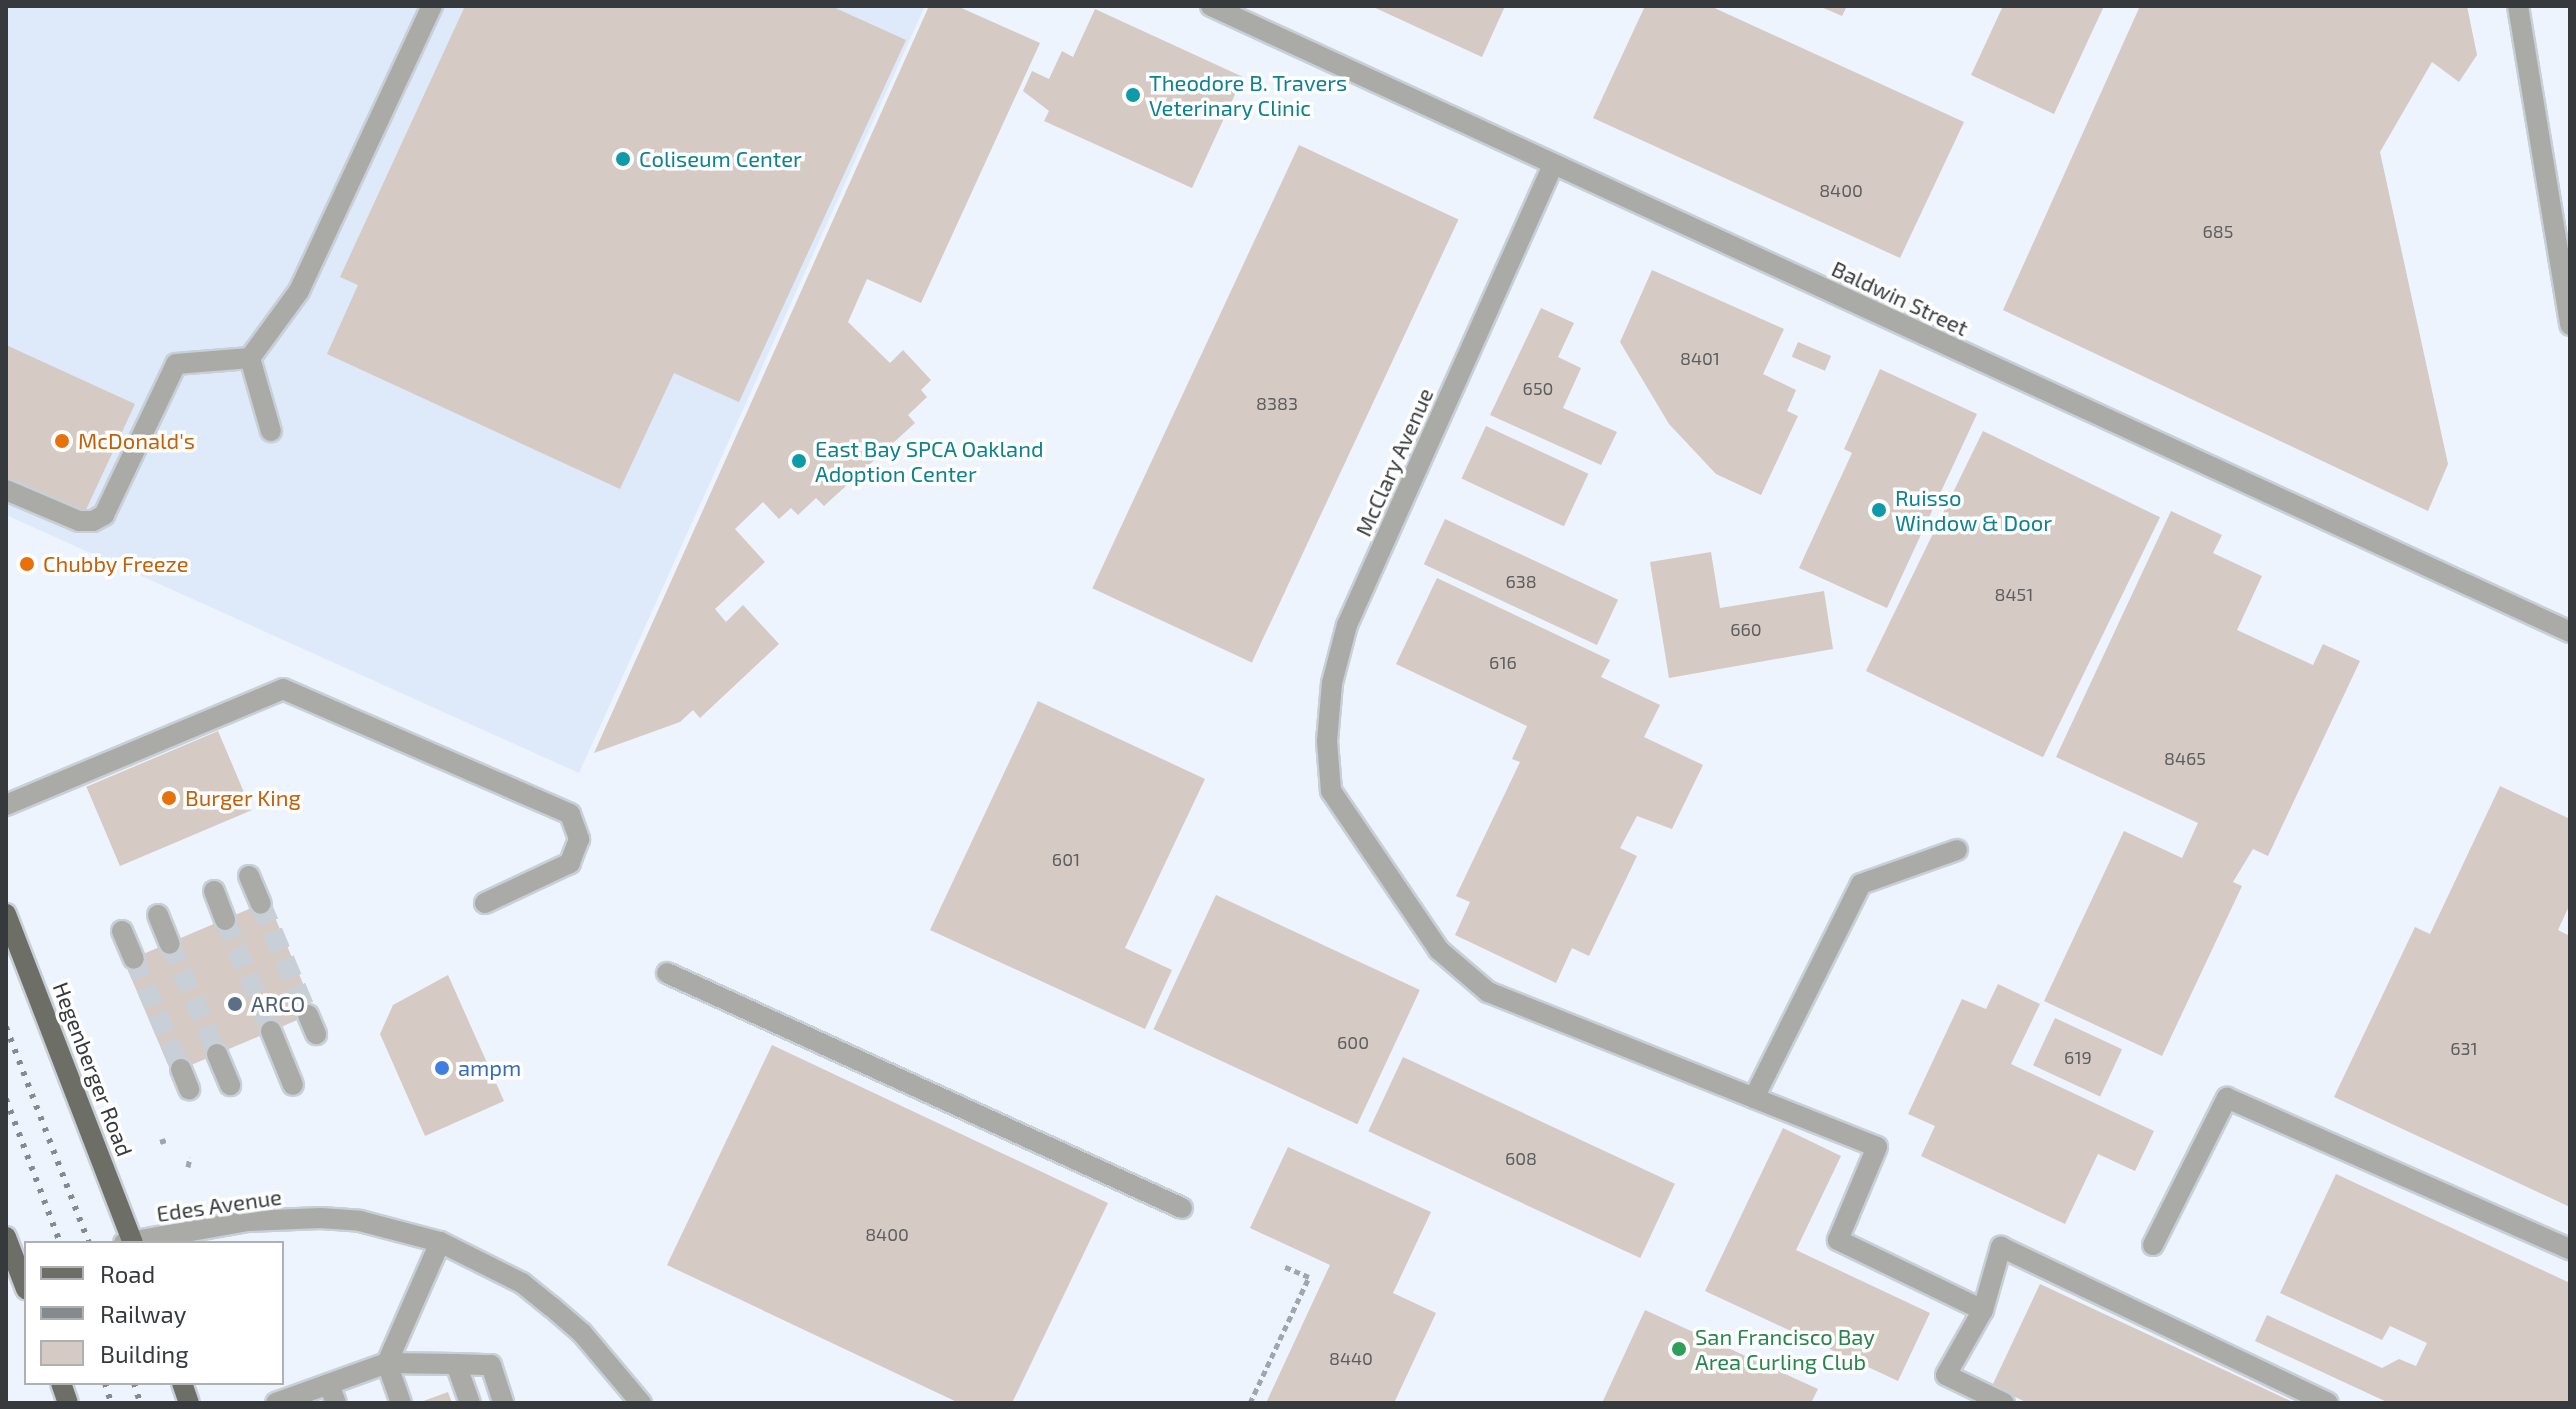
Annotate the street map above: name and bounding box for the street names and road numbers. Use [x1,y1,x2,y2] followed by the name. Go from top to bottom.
[1828,255,1972,341] street label: Baldwin Street
[1349,383,1439,541] street label: McClary Avenue
[48,978,138,1160] street label: Hegenberger Road
[155,1183,283,1227] street label: Edes Avenue

